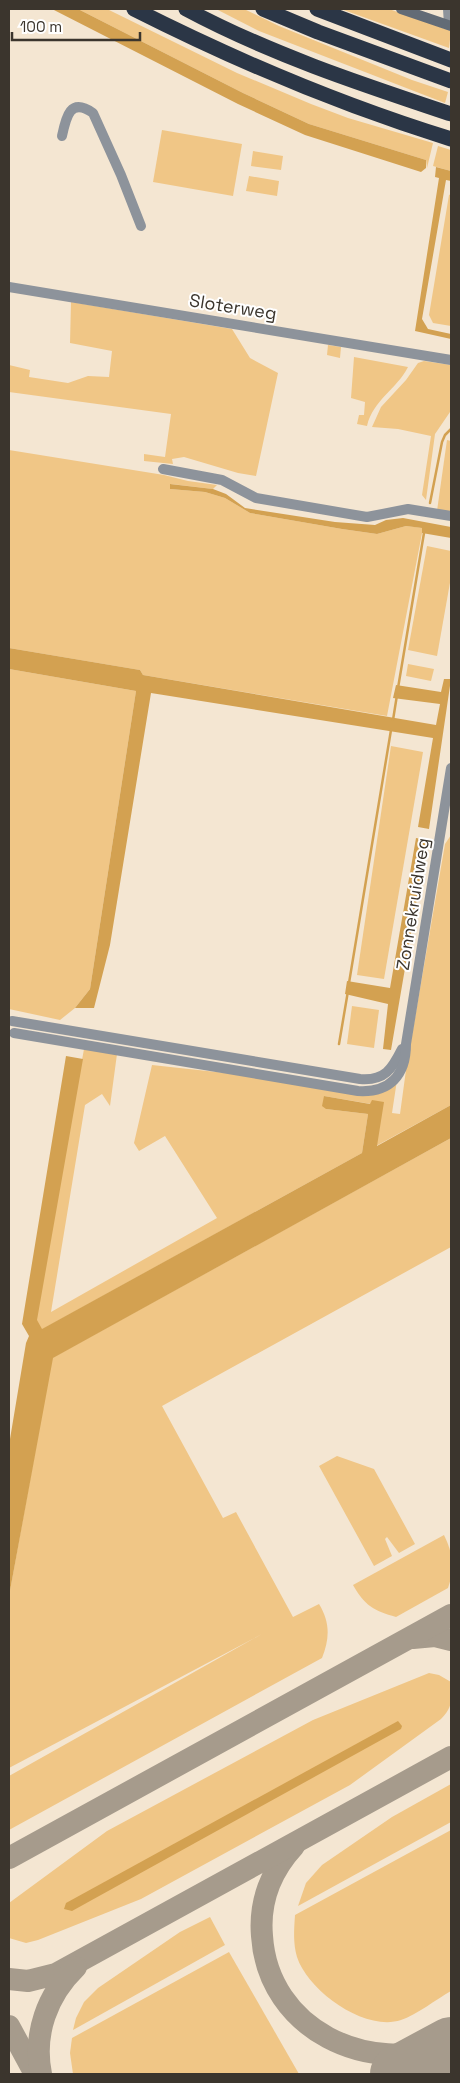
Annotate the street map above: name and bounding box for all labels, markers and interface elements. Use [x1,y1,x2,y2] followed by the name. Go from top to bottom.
[12,10,140,42] scale bar
[20,17,62,36] text: 100 m
[188,288,278,325] street label: Sloterweg
[391,836,434,972] street label: Zonnekruidweg

